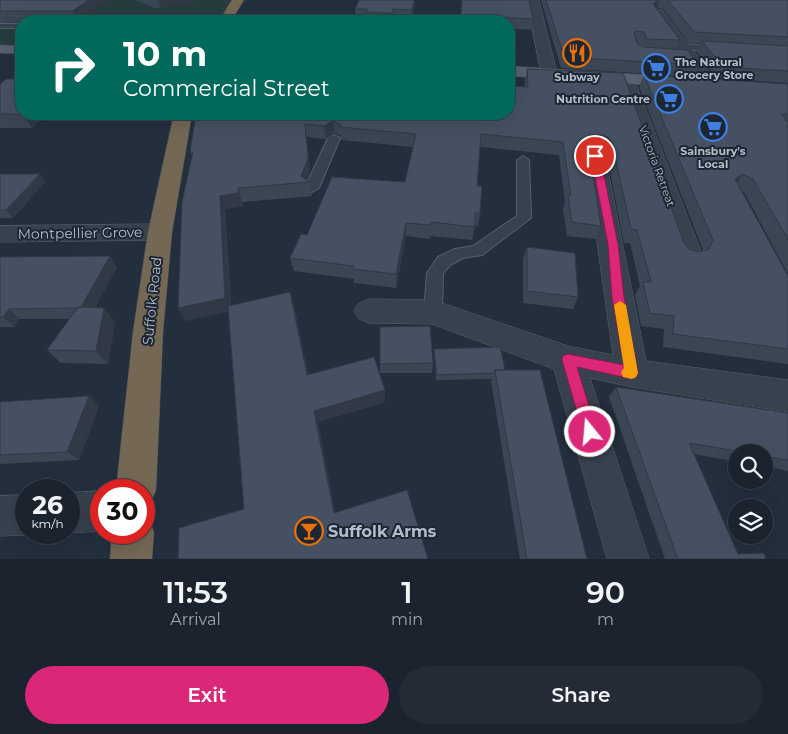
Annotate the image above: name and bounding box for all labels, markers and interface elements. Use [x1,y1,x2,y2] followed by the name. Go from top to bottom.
[123,32,207,75] text: 10 m
[40,35,105,100] icon: right
[562,38,592,68] restaurant icon: Subway
[641,53,671,83] supermarket icon: The Natural Grocery Store
[675,55,754,82] place label: The Natural Grocery Store
[554,70,600,84] place label: Subway
[123,75,330,102] text: Commercial Street
[654,84,684,114] supermarket icon: Nutrition Centre
[556,92,650,106] place label: Nutrition Centre
[698,112,728,142] supermarket icon: Sainsbury's Local
[636,124,678,209] street label: Victoria Retreat
[574,135,616,177] pin
[581,142,609,170] icon: arrive
[680,144,746,171] place label: Sainsbury's Local
[17,223,143,243] street label: Montpellier Grove
[138,256,166,346] street label: Suffolk Road
[563,405,615,457] position arrow
[728,444,773,544] map controls
[728,444,773,489] button: search
[90,479,155,544] speed limit sign: 30
[32,490,63,520] text: 26
[728,499,773,544] button: layers
[31,516,64,531] text: km/h
[294,516,324,546] bar icon: Suffolk Arms
[328,522,437,541] place label: Suffolk Arms
[163,574,228,611] text: 11:53
[401,574,413,611] text: 1
[586,574,625,611] text: 90
[170,610,221,629] text: Arrival
[391,610,423,629] text: min
[597,610,614,629] text: m
[25,666,389,724] button: Exit
[399,666,763,724] button: Share

